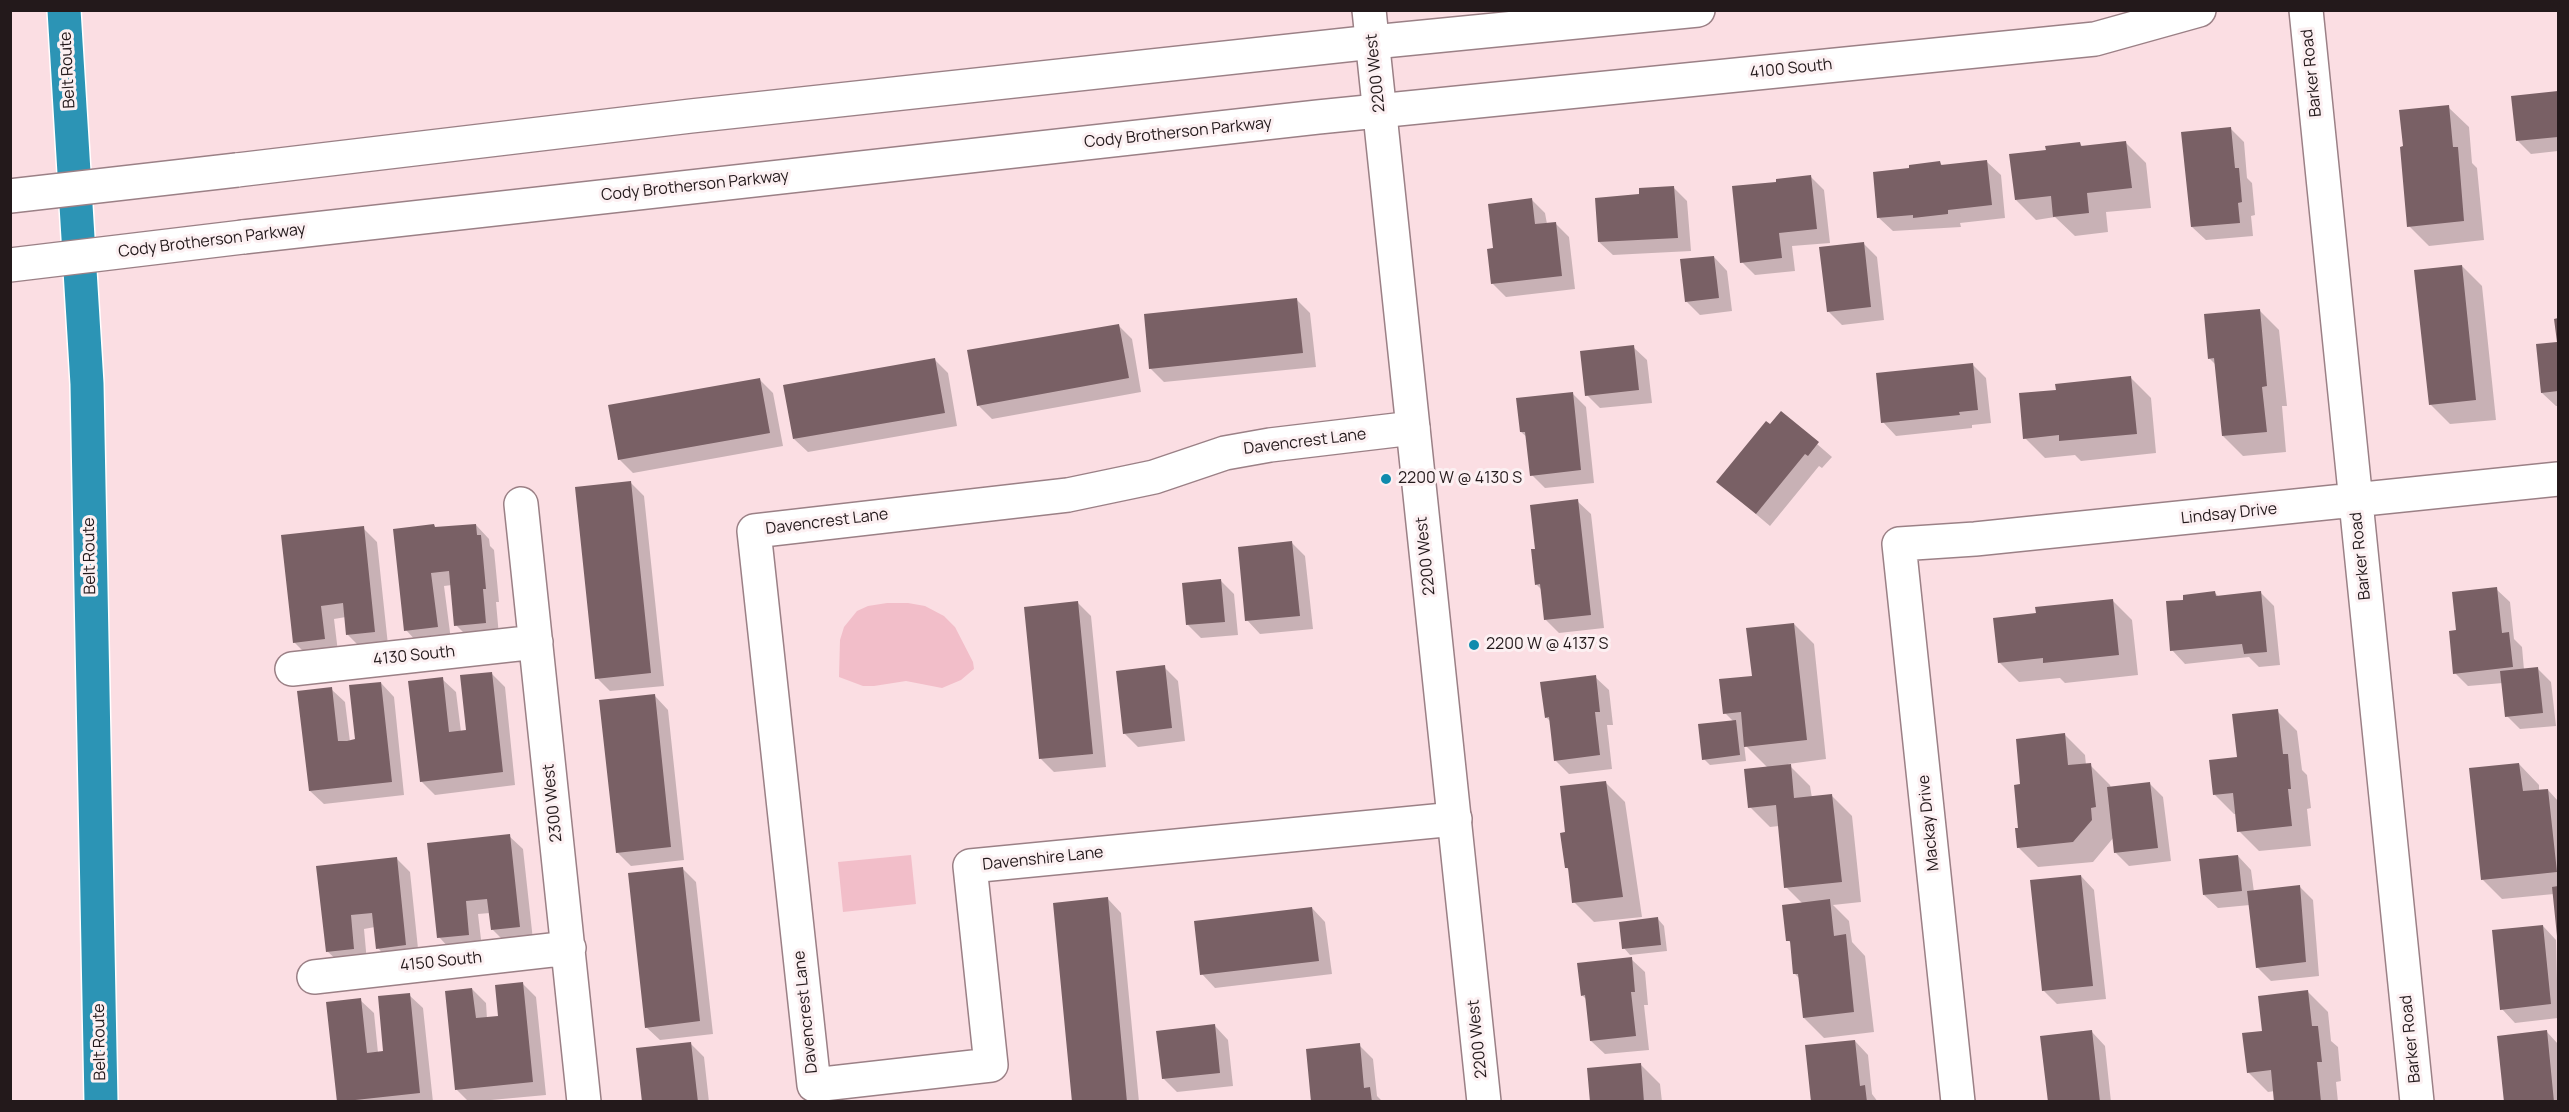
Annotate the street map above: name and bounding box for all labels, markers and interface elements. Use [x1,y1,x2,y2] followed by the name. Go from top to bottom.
[2298,28,2326,118] street label: Barker Road
[56,31,80,109] street label: Belt Route
[1362,33,1390,113] street label: 2200 West
[1749,55,1833,83] street label: 4100 South
[1083,114,1273,152] street label: Cody Brotherson Parkway
[600,167,790,205] street label: Cody Brotherson Parkway
[117,220,307,262] street label: Cody Brotherson Parkway
[1243,425,1367,459] street label: Davencrest Lane
[1398,469,1522,489] place label: 2200 W @ 4130 S
[1379,472,1393,486] marker: 2200 W @ 4130 S
[2180,499,2278,529] street label: Lindsay Drive
[765,505,889,539] street label: Davencrest Lane
[2347,511,2375,601] street label: Barker Road
[1412,516,1440,596] street label: 2200 West
[80,517,100,595] street label: Belt Route
[1486,635,1608,655] place label: 2200 W @ 4137 S
[1467,638,1481,652] marker: 2200 W @ 4137 S
[372,642,456,670] street label: 4130 South
[539,763,567,843] street label: 2300 West
[1914,774,1944,872] street label: Mackay Drive
[982,843,1104,875] street label: Davenshire Lane
[399,948,483,976] street label: 4150 South
[790,950,822,1074] street label: Davencrest Lane
[2397,994,2425,1084] street label: Barker Road
[1464,999,1492,1079] street label: 2200 West
[90,1003,110,1081] street label: Belt Route

